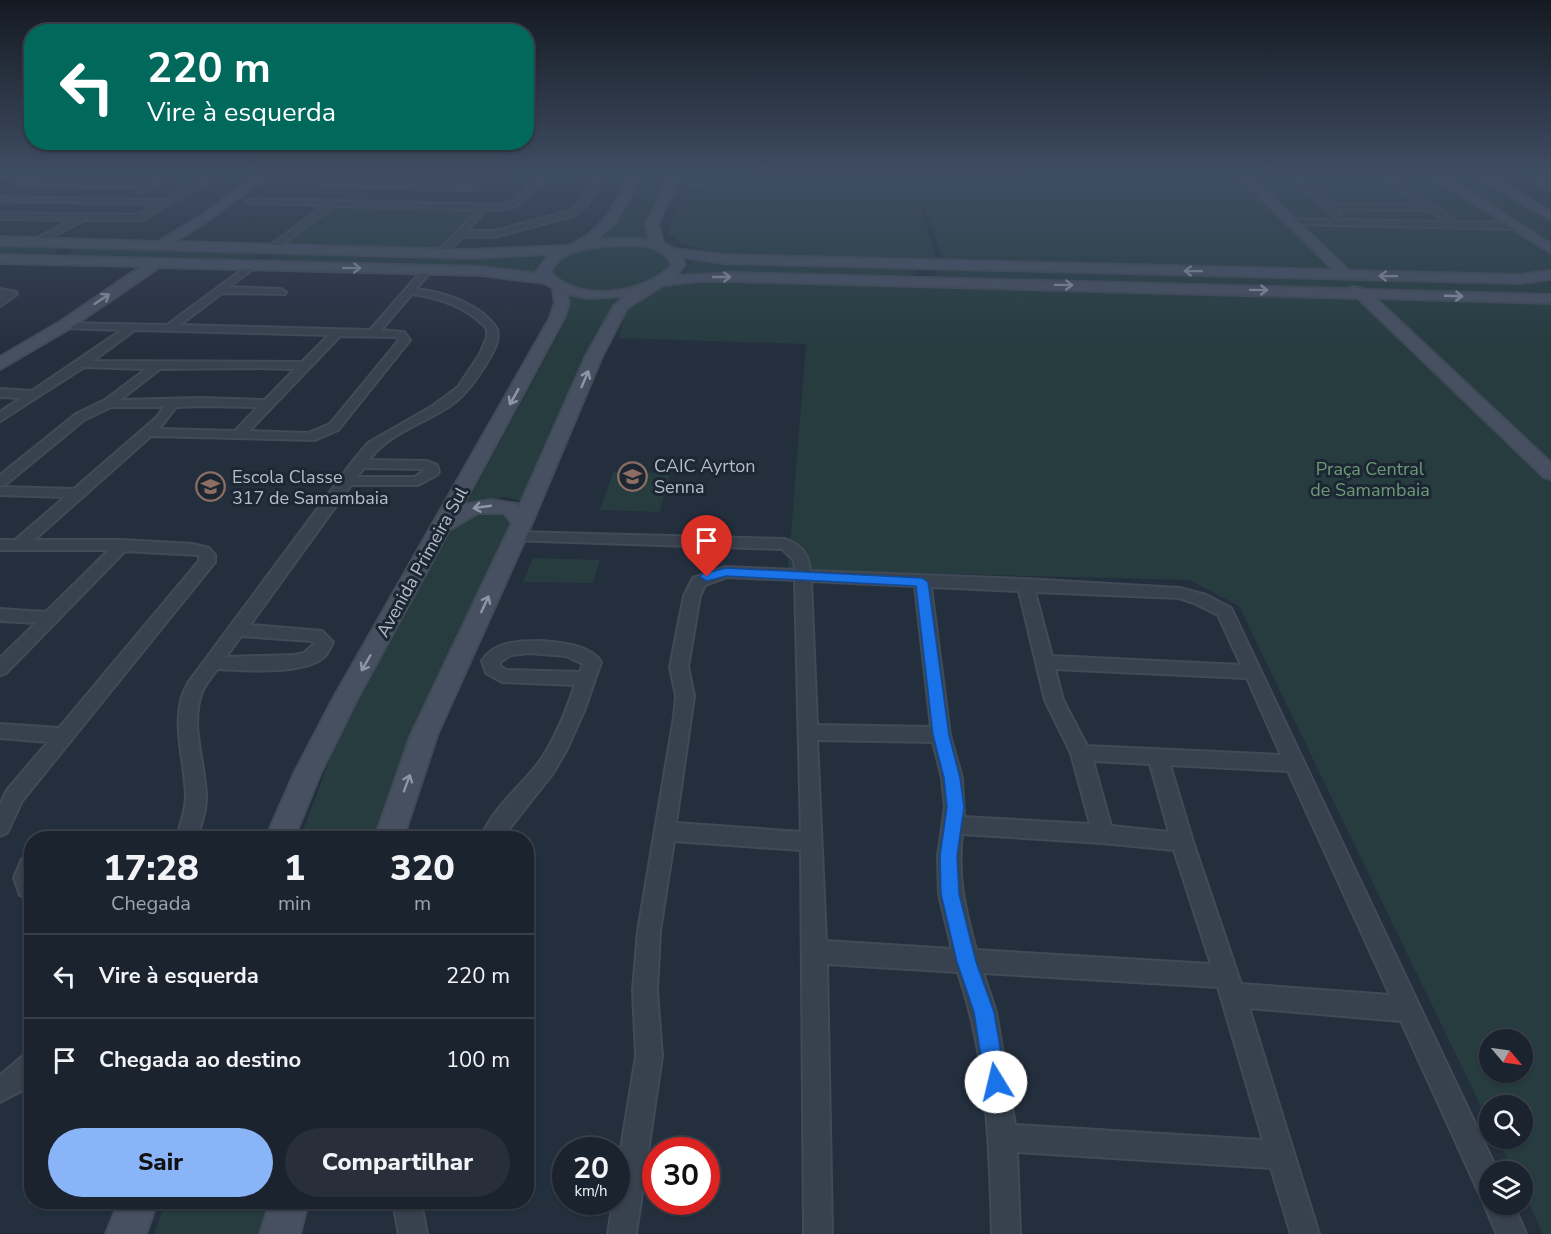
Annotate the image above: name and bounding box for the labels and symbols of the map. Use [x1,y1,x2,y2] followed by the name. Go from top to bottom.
[342,263,362,274] one-way arrow
[1183,265,1203,277] one-way arrow
[1378,270,1398,282] one-way arrow
[711,271,731,283] one-way arrow
[1053,280,1073,291] one-way arrow
[1248,284,1268,296] one-way arrow
[1443,290,1463,301] one-way arrow
[94,293,110,305] one-way arrow
[580,371,591,389] one-way arrow
[508,388,520,405] one-way arrow
[654,454,756,499] place label: CAIC Ayrton Senna
[1310,457,1430,502] park label: Praça Central de Samambaia
[617,460,649,492] school or university icon: CAIC Ayrton Senna
[232,465,388,510] place label: Escola Classe 317 de Samambaia
[195,471,227,503] school or university icon: Escola Classe 317 de Samambaia
[371,482,474,641] street label: Avenida Primeira Sul
[472,501,492,512] one-way arrow
[681,515,732,577] pin
[479,596,491,614] one-way arrow
[359,654,371,671] one-way arrow
[402,774,413,793] one-way arrow
[1479,1029,1533,1083] north arrow
[964,1050,1028,1114] position arrow
[642,1137,720,1215] speed limit sign: 30

